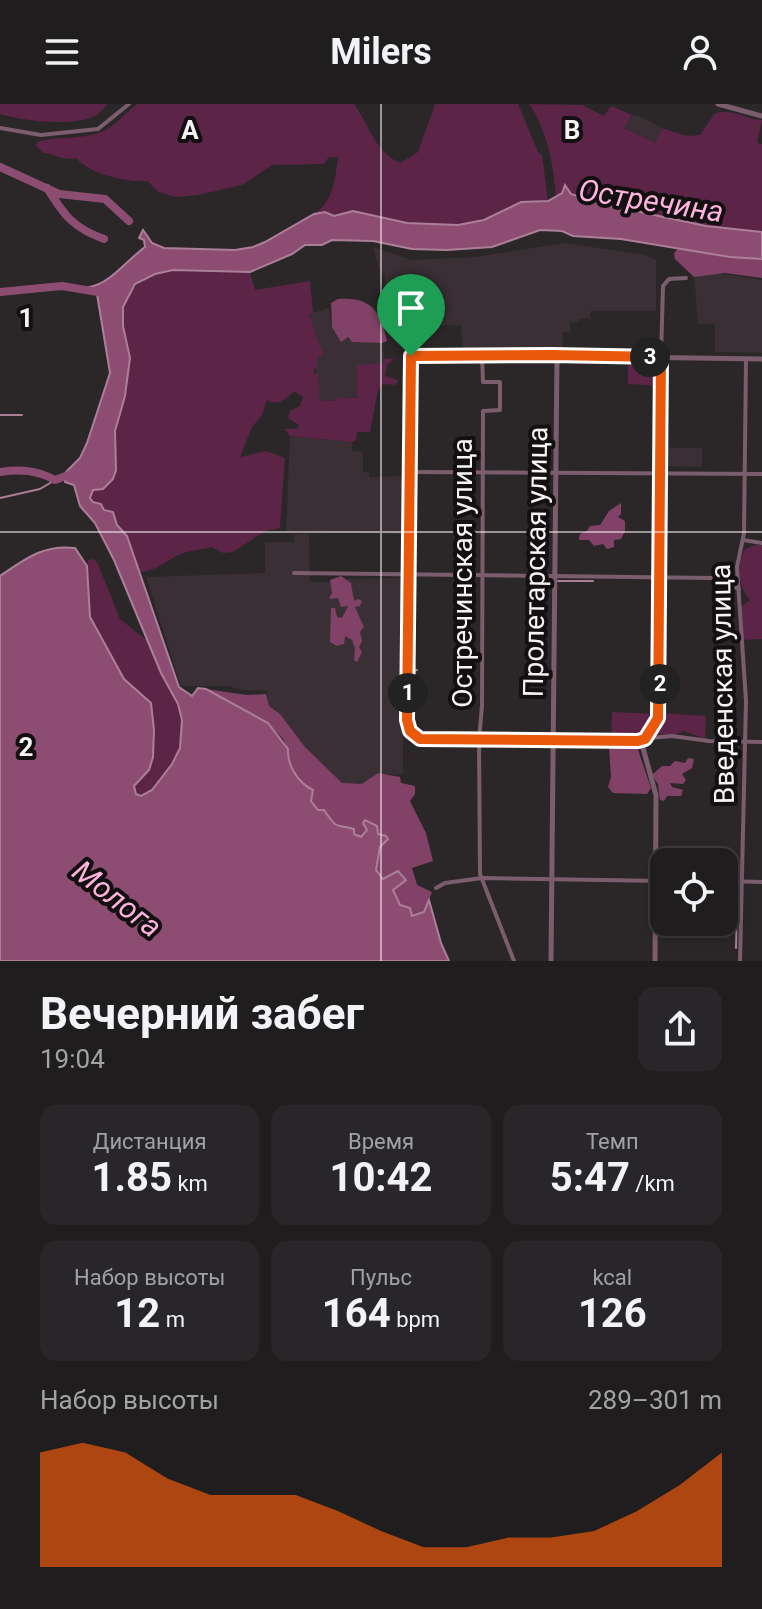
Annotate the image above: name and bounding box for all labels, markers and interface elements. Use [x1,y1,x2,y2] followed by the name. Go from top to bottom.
[40,30,84,74] icon: menu
[678,30,722,74] icon: person
[330,31,432,73] text: Milers
[181,115,199,145] text: A
[564,115,580,145] text: B
[576,172,726,229] water label: Остречина
[377,274,445,356] pin
[389,286,433,330] icon: arrive
[19,303,33,333] text: 1
[630,337,670,377] pin: 3
[644,344,656,369] text: 3
[517,426,554,698] street label: Пролетарская улица
[446,438,479,708] street label: Остречинская улица
[704,564,741,804] street label: Введенская улица
[640,664,680,704] pin: 2
[654,671,666,696] text: 2
[388,673,428,713] pin: 1
[402,680,414,705] text: 1
[19,732,33,762] text: 2
[650,848,738,936] map controls
[650,848,738,936] button: locate
[66,853,169,944] water label: Молога
[638,987,722,1071] button: share
[40,988,364,1040] text: Вечерний забег
[40,1044,105,1074] text: 19:04
[93,1129,206,1154] text: Дистанция
[348,1129,414,1154] text: Время
[586,1129,639,1154] text: Темп
[91,1154,172,1201] text: 1.85
[329,1154,433,1201] text: 10:42
[550,1154,630,1201] text: 5:47
[172,1171,208,1196] text: km
[630,1171,675,1196] text: /km
[74,1265,225,1290] text: Набор высоты
[350,1265,412,1290] text: Пульс
[592,1265,632,1290] text: kcal
[114,1290,160,1337] text: 12
[322,1290,391,1337] text: 164
[578,1290,647,1337] text: 126
[160,1307,185,1332] text: m
[391,1307,440,1332] text: bpm
[40,1385,219,1415] text: Набор высоты
[588,1385,722,1415] text: 289–301 m

